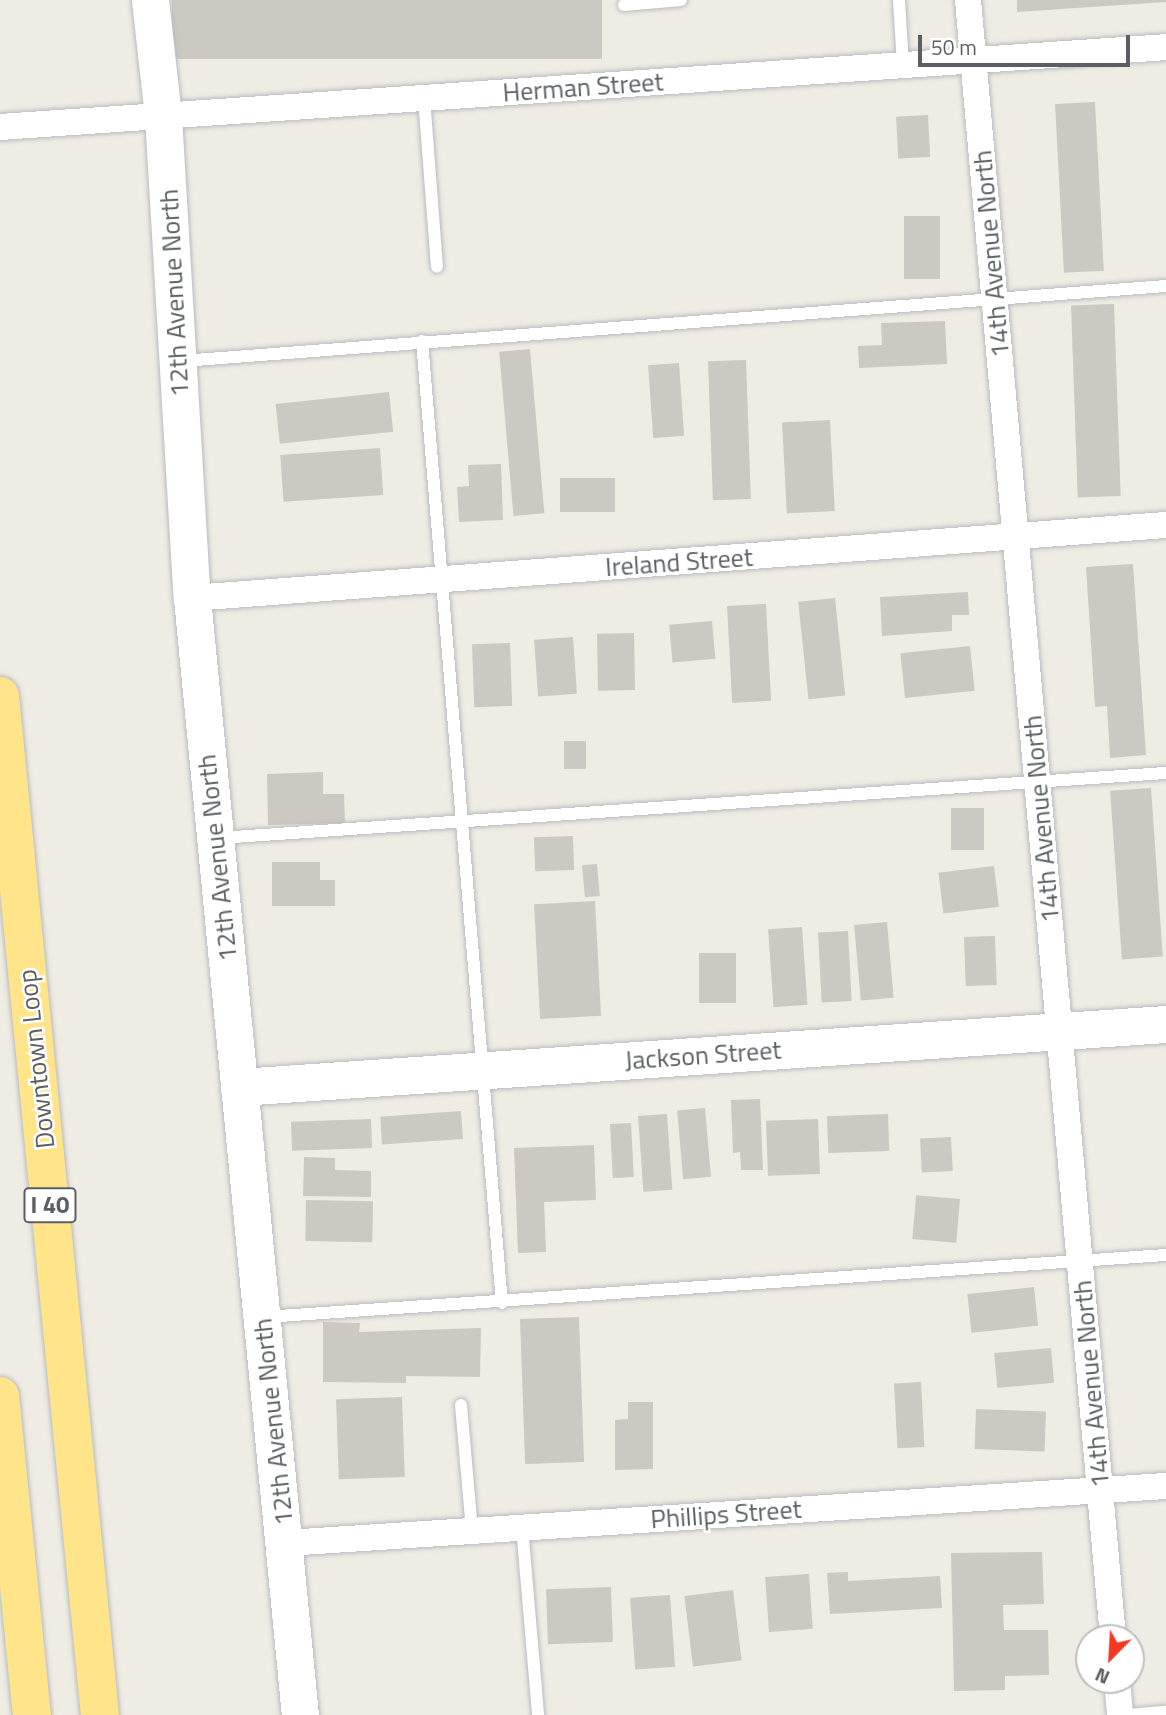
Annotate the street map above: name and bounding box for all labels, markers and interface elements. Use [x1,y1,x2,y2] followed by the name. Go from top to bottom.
[921,21,1133,65] scale bar
[931,31,977,63] text: 50 m
[502,66,664,108] street label: Herman Street
[966,149,1016,359] street label: 14th Avenue North
[153,188,195,398] street label: 12th Avenue North
[604,541,754,583] street label: Ireland Street
[1016,714,1066,924] street label: 14th Avenue North
[191,753,243,963] street label: 12th Avenue North
[11,968,61,1150] street label: Downtown Loop
[624,1034,782,1076] street label: Jackson Street
[22,1184,78,1226] road number: I 40
[1066,1279,1116,1489] street label: 14th Avenue North
[247,1317,299,1527] street label: 12th Avenue North
[649,1493,803,1535] street label: Phillips Street
[1075,1624,1145,1694] north arrow
[1090,1661,1114,1693] text: N

